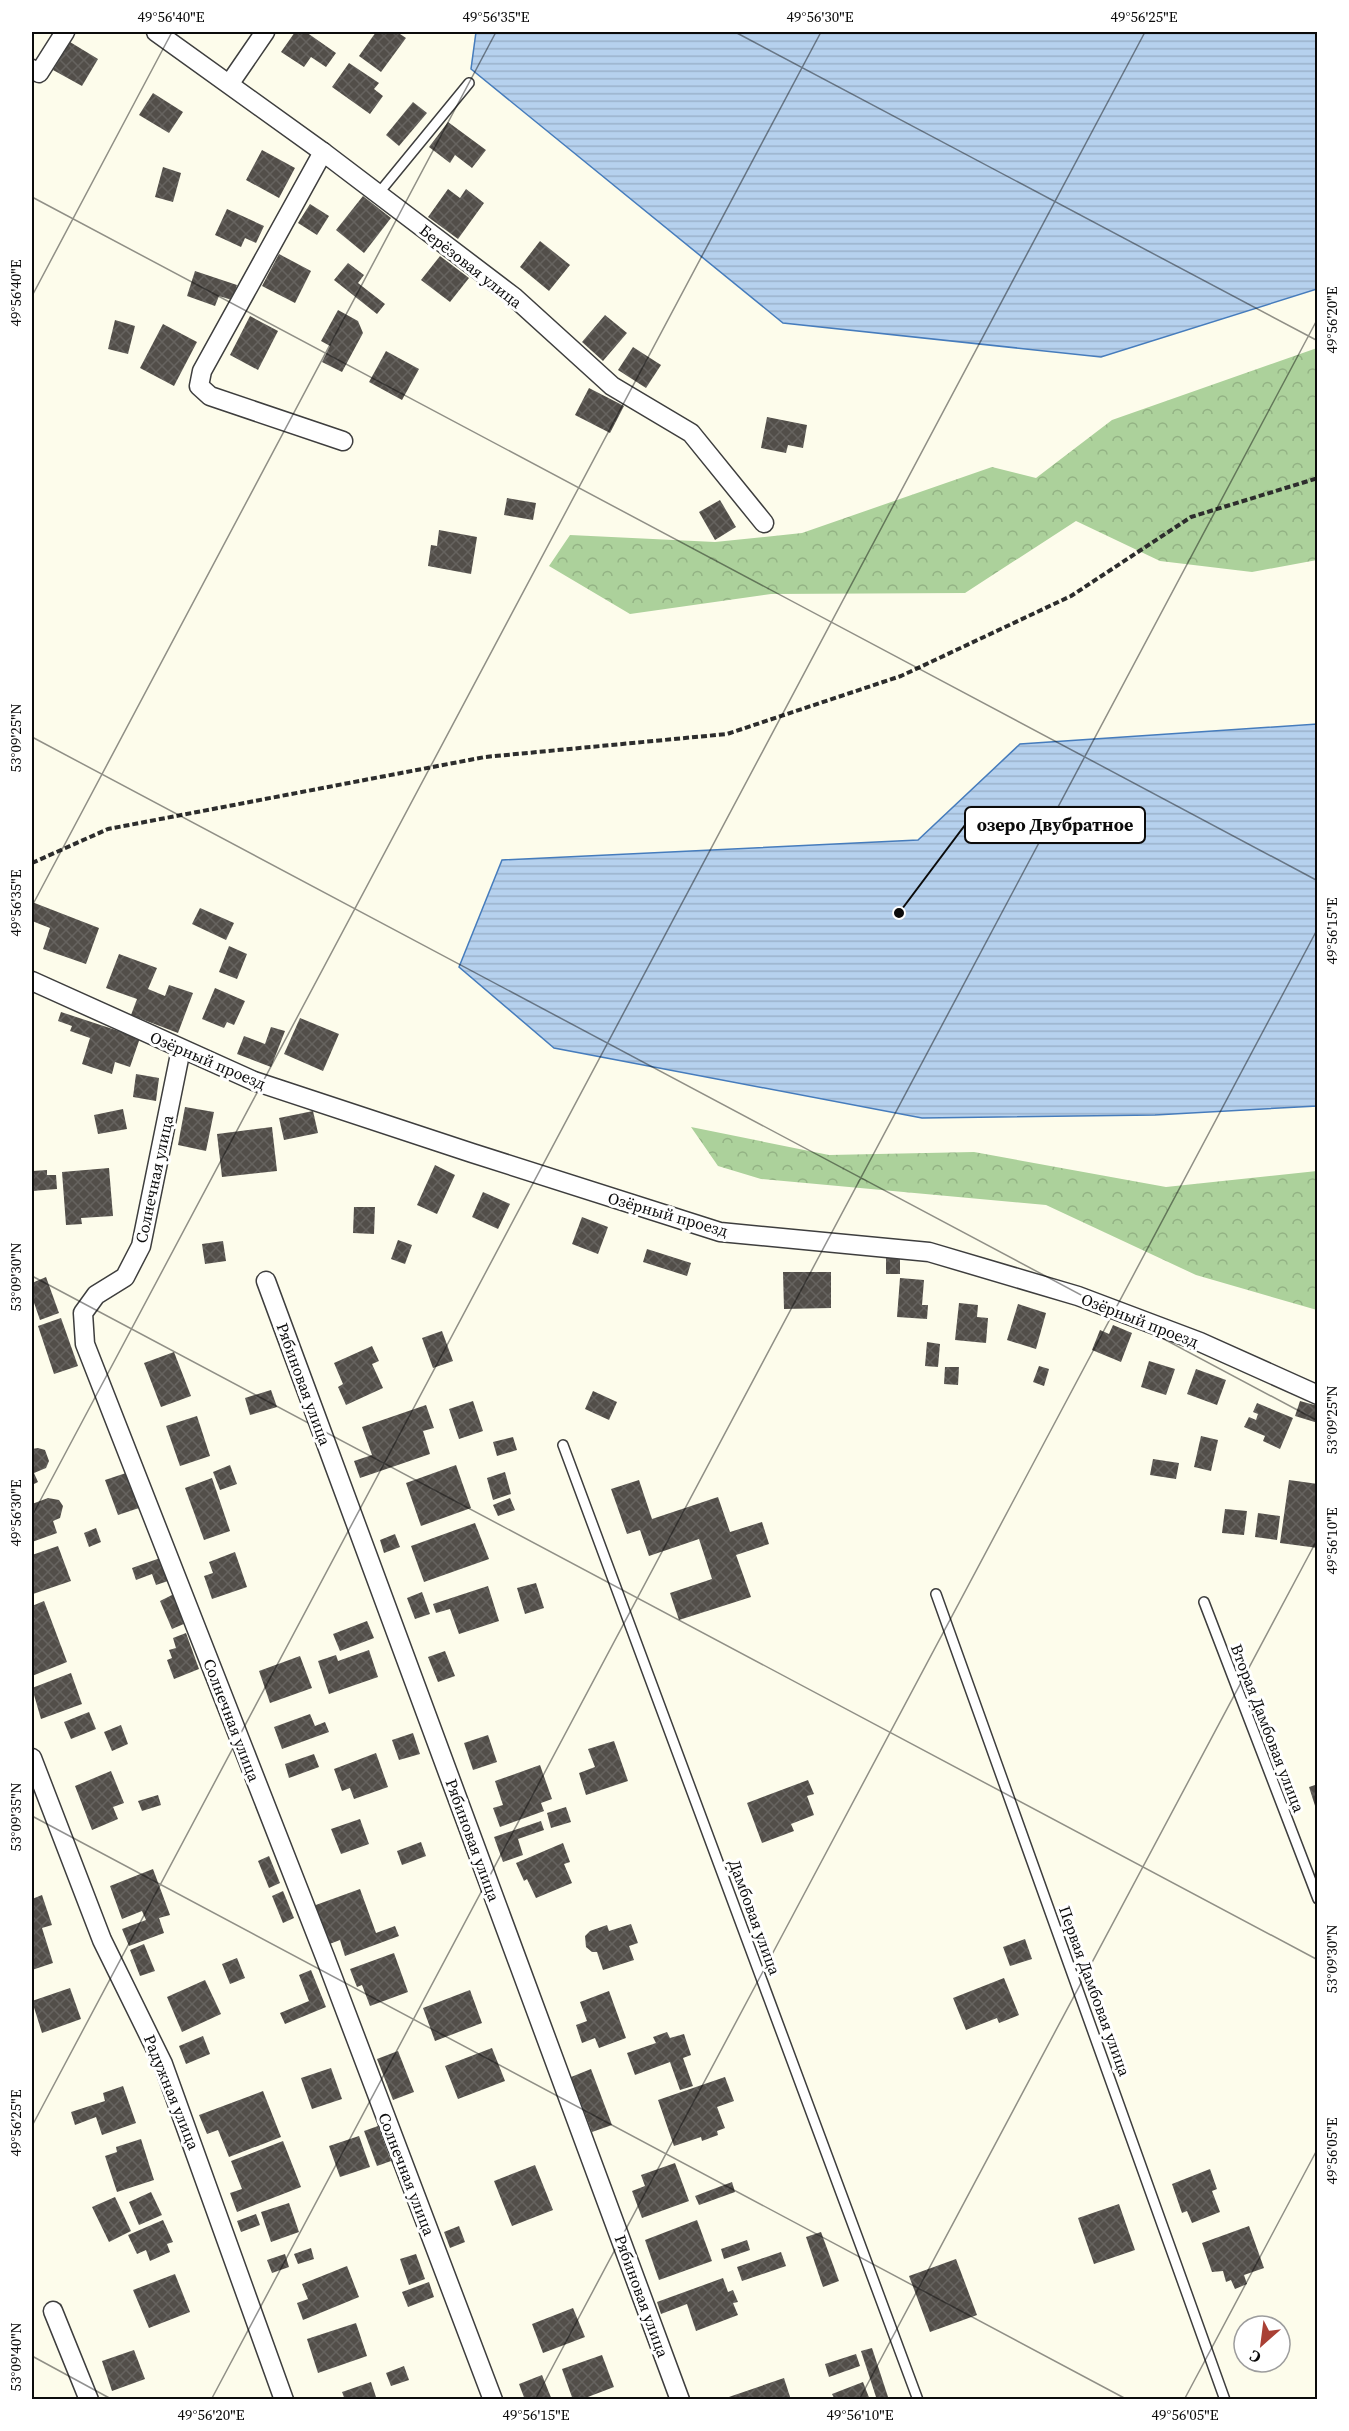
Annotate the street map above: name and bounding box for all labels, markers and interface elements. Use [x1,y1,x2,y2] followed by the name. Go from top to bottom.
[137,6,205,27] text: 49°56'40"E
[462,6,530,27] text: 49°56'35"E
[786,6,854,27] text: 49°56'30"E
[1110,6,1178,27] text: 49°56'25"E
[415,219,528,314] street label: Берёзовая улица
[5,259,26,327] text: 49°56'40"E
[1321,286,1342,354] text: 49°56'20"E
[5,703,26,773] text: 53°09'25"N
[965,807,1145,843] callout: озеро Двубратное
[977,812,1133,837] text: озеро Двубратное
[5,869,26,937] text: 49°56'35"E
[1321,897,1342,965] text: 49°56'15"E
[147,1026,269,1094] street label: Озёрный проезд
[130,1112,178,1245] street label: Солнечная улица
[605,1186,731,1242] street label: Озёрный проезд
[5,1242,26,1312] text: 53°09'30"N
[1078,1288,1202,1352] street label: Озёрный проезд
[272,1320,337,1449] street label: Рябиновая улица
[1321,1385,1342,1455] text: 53°09'25"N
[5,1479,26,1547] text: 49°56'30"E
[1321,1507,1342,1575] text: 49°56'10"E
[1226,1641,1311,1816] street label: Вторая Дамбовая улица
[198,1655,266,1785] street label: Солнечная улица
[441,1776,506,1905] street label: Рябиновая улица
[5,1782,26,1852] text: 53°09'35"N
[724,1856,786,1979] street label: Дамбовая улица
[1054,1903,1136,2080] street label: Первая Дамбовая улица
[1321,1924,1342,1994] text: 53°09'30"N
[139,2031,205,2154] street label: Радужная улица
[5,2089,26,2157] text: 49°56'25"E
[373,2109,441,2239] street label: Солнечная улица
[1321,2117,1342,2185] text: 49°56'05"E
[610,2232,675,2361] street label: Рябиновая улица
[1232,2314,1292,2374] north arrow
[5,2322,26,2392] text: 53°09'40"N
[1245,2345,1265,2369] text: С
[177,2404,245,2425] text: 49°56'20"E
[502,2404,570,2425] text: 49°56'15"E
[826,2404,894,2425] text: 49°56'10"E
[1151,2404,1219,2425] text: 49°56'05"E

